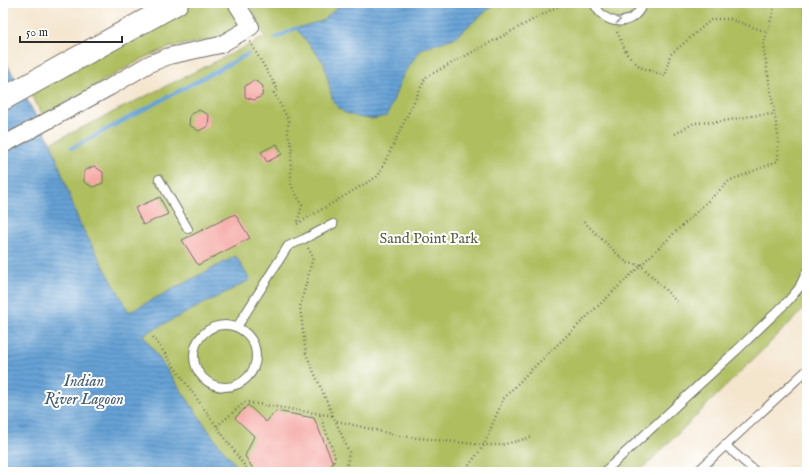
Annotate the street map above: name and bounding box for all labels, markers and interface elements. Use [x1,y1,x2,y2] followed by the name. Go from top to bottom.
[615,16,621,25] one-way arrow
[20,18,122,44] scale bar
[26,25,48,40] text: 50 m
[380,229,479,248] park label: Sand Point Park
[44,372,124,410] water label: Indian River Lagoon

